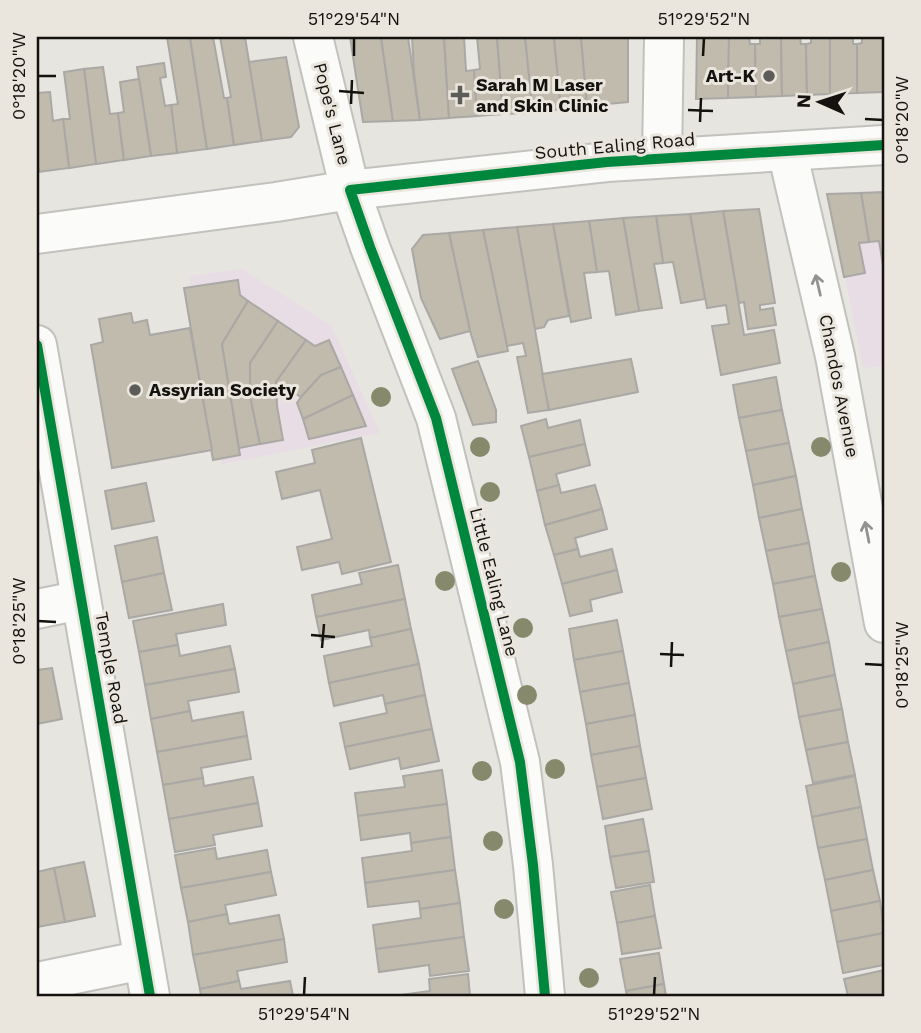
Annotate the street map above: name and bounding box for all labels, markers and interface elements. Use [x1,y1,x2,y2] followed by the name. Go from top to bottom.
[308,8,400,29] text: 51°29'54"N
[657,8,751,29] text: 51°29'52"N
[8,32,29,120] text: 0°18'20"W
[310,60,355,167] street label: Pope's Lane
[706,65,756,86] place label: Art-K
[785,66,855,136] north arrow
[761,68,777,84] marker: Art-K
[476,74,608,116] place label: Sarah M Laser and Skin Clinic
[891,76,912,164] text: 0°18'20"W
[450,85,470,105] marker: Sarah M Laser and Skin Clinic
[792,93,815,109] text: N
[534,128,696,163] street label: South Ealing Road
[811,274,824,296] one-way arrow
[815,312,864,459] street label: Chandos Avenue
[149,379,297,400] place label: Assyrian Society
[127,382,143,398] marker: Assyrian Society
[466,505,523,659] street label: Little Ealing Lane
[860,521,874,544] one-way arrow
[8,577,29,665] text: 0°18'25"W
[91,610,132,726] street label: Temple Road
[891,621,912,709] text: 0°18'25"W
[258,1003,350,1024] text: 51°29'54"N
[607,1003,701,1024] text: 51°29'52"N

